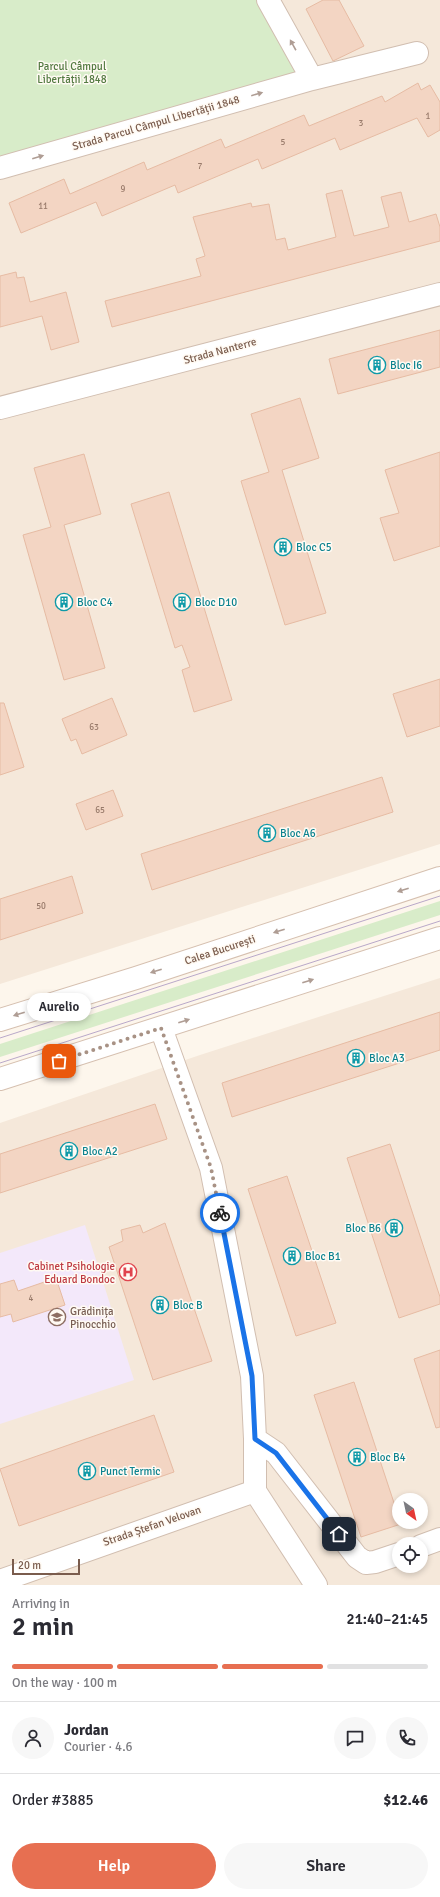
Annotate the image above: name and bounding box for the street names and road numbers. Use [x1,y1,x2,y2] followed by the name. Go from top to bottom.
[71,93,241,153] street label: Strada Parcul Câmpul Libertății 1848
[182,335,258,367] street label: Strada Nanterre
[183,932,257,968] street label: Calea București
[101,1503,203,1549] street label: Strada Ștefan Velovan

